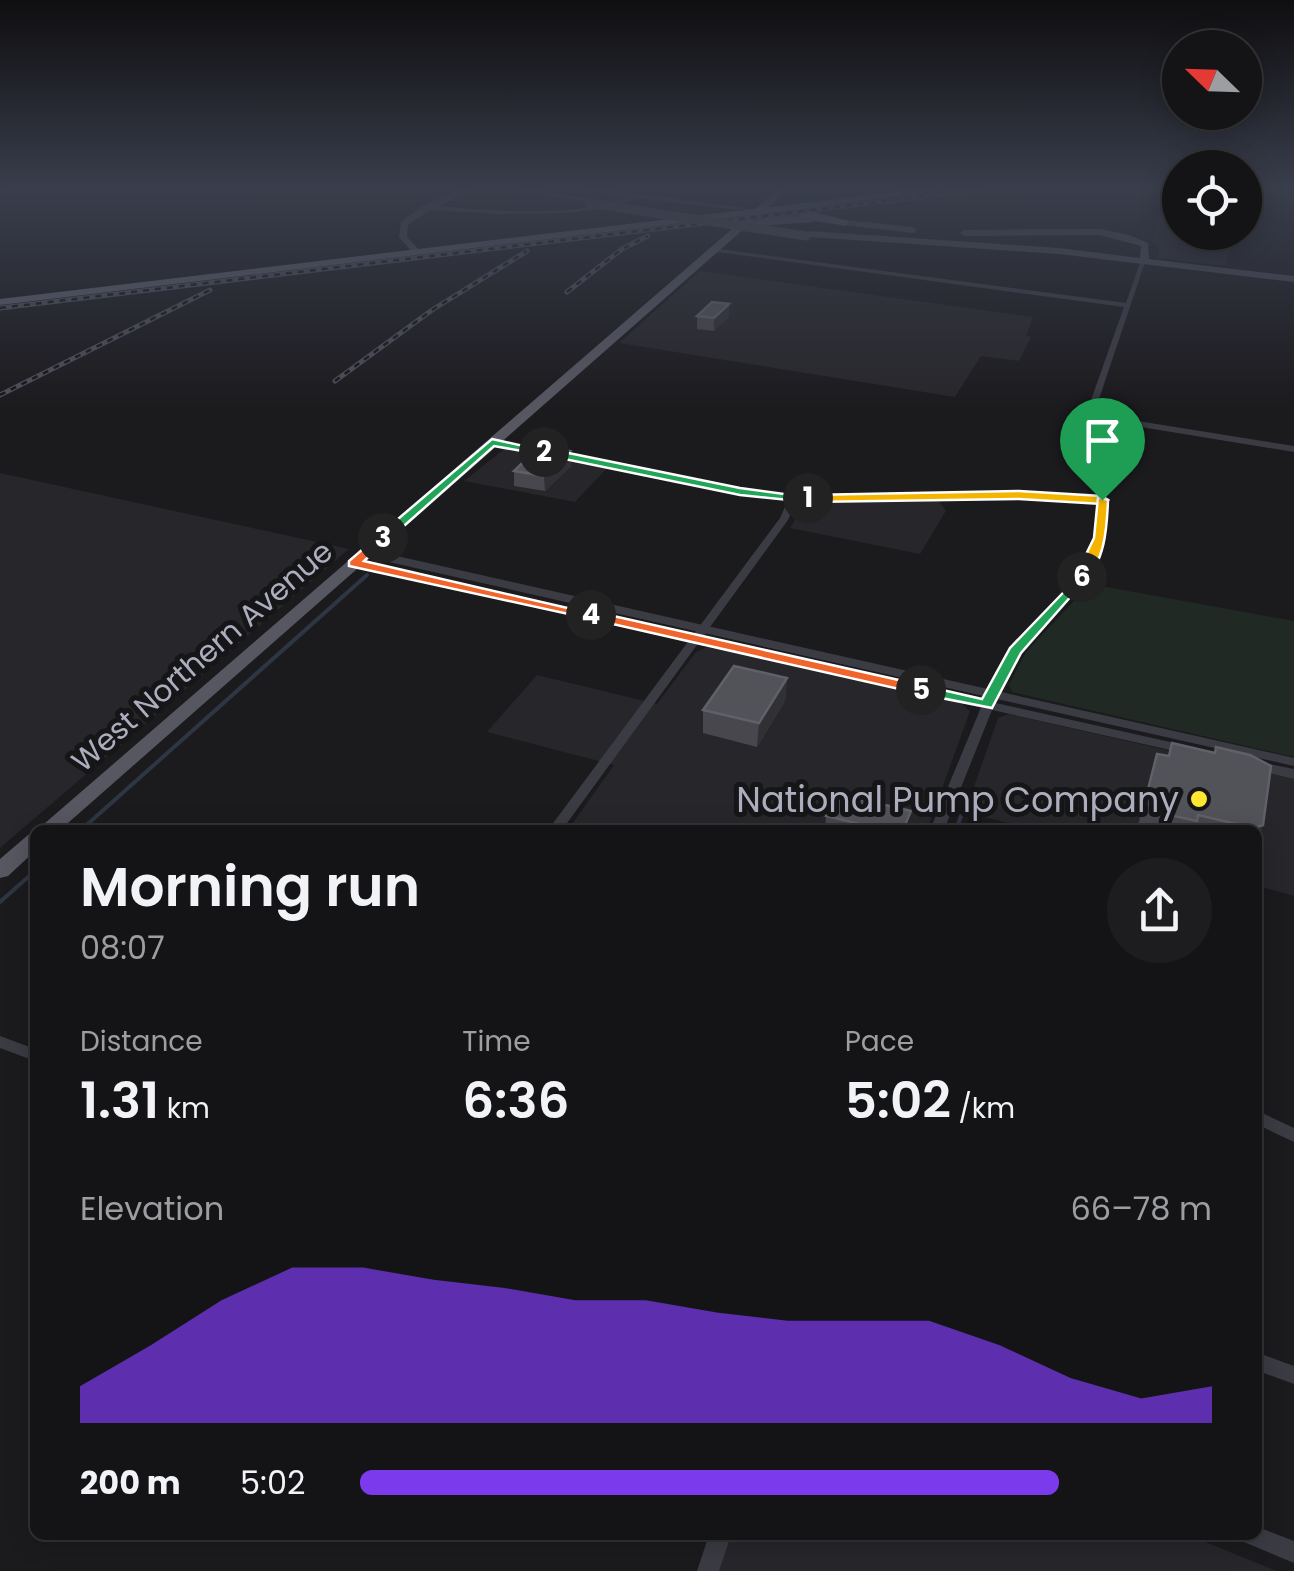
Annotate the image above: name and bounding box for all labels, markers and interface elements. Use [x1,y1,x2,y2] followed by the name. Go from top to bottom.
[1162,30,1262,130] north arrow
[1162,30,1262,250] map controls
[1162,150,1262,250] button: locate
[1060,398,1145,501] pin
[1075,413,1130,468] icon: arrive
[519,427,569,477] pin: 2
[536,432,552,471] text: 2
[783,473,833,523] pin: 1
[803,478,813,517] text: 1
[358,513,408,563] pin: 3
[375,518,391,557] text: 3
[62,530,342,782] street label: West Northern Avenue
[1057,552,1107,602] pin: 6
[1073,557,1091,596] text: 6
[566,590,616,640] pin: 4
[582,595,600,634] text: 4
[896,665,946,715] pin: 5
[912,670,930,709] text: 5
[736,775,1179,824] place label: National Pump Company
[1188,788,1210,810] marker: National Pump Company
[80,848,420,925] text: Morning run
[1107,858,1212,963] button: share
[80,925,165,970] text: 08:07
[80,1022,203,1061] text: Distance
[462,1022,531,1061] text: Time
[845,1022,914,1061] text: Pace
[80,1065,159,1136] text: 1.31
[462,1065,569,1136] text: 6:36
[845,1065,951,1136] text: 5:02
[159,1089,210,1128] text: km
[951,1089,1015,1128] text: /km
[80,1186,224,1231] text: Elevation
[1071,1186,1212,1231] text: 66–78 m
[80,1460,181,1505] text: 200 m
[240,1460,305,1505] text: 5:02

